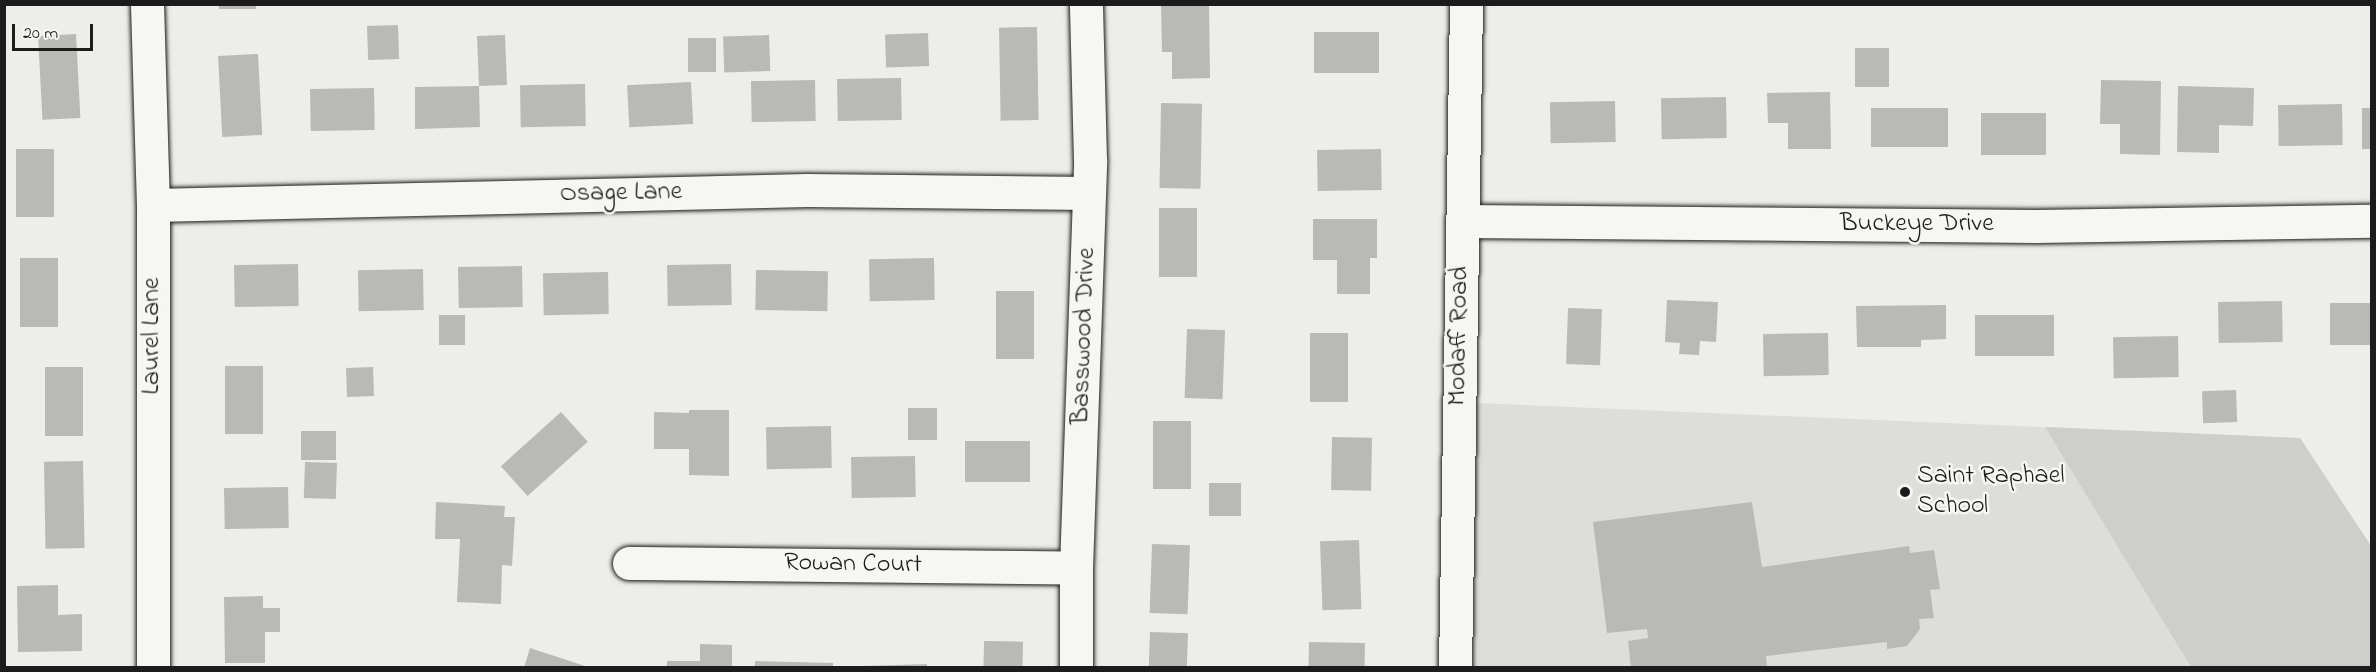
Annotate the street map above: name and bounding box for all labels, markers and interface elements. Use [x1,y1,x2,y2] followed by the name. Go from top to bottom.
[15,12,96,50] scale bar
[23,21,58,47] text: 20 m
[560,177,682,211] street label: Osage Lane
[1840,209,1994,241] street label: Buckeye Drive
[1066,247,1104,425] street label: Basswood Drive
[1443,266,1477,406] street label: Modaff Road
[137,277,169,395] street label: Laurel Lane
[1917,461,2065,522] place label: Saint Raphael School
[1898,485,1912,499] marker: Saint Raphael School
[784,548,922,582] street label: Rowan Court

